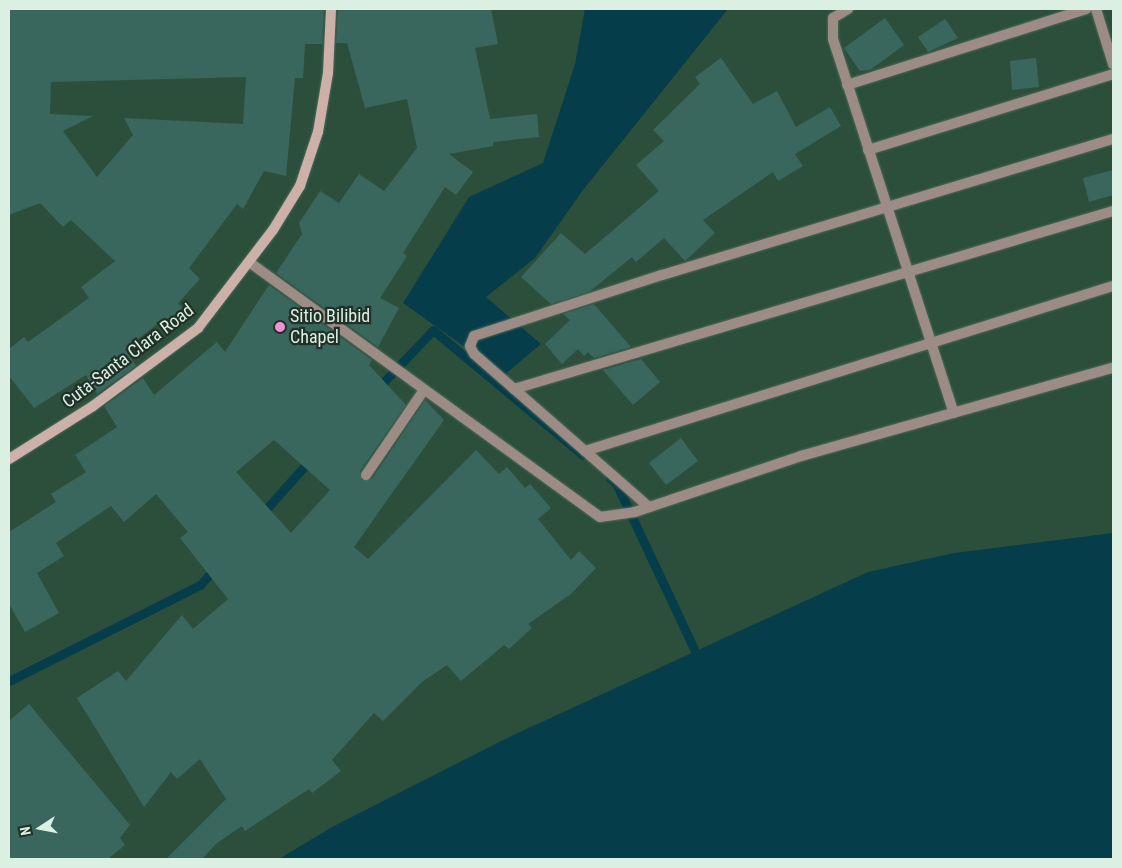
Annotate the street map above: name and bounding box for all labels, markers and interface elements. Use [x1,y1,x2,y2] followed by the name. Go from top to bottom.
[58,300,198,412] street label: Cuta-Santa Clara Road
[290,306,370,348] place label: Sitio Bilibid Chapel
[274,321,286,333] marker: Sitio Bilibid Chapel
[15,803,65,853] north arrow
[17,825,34,837] text: N

